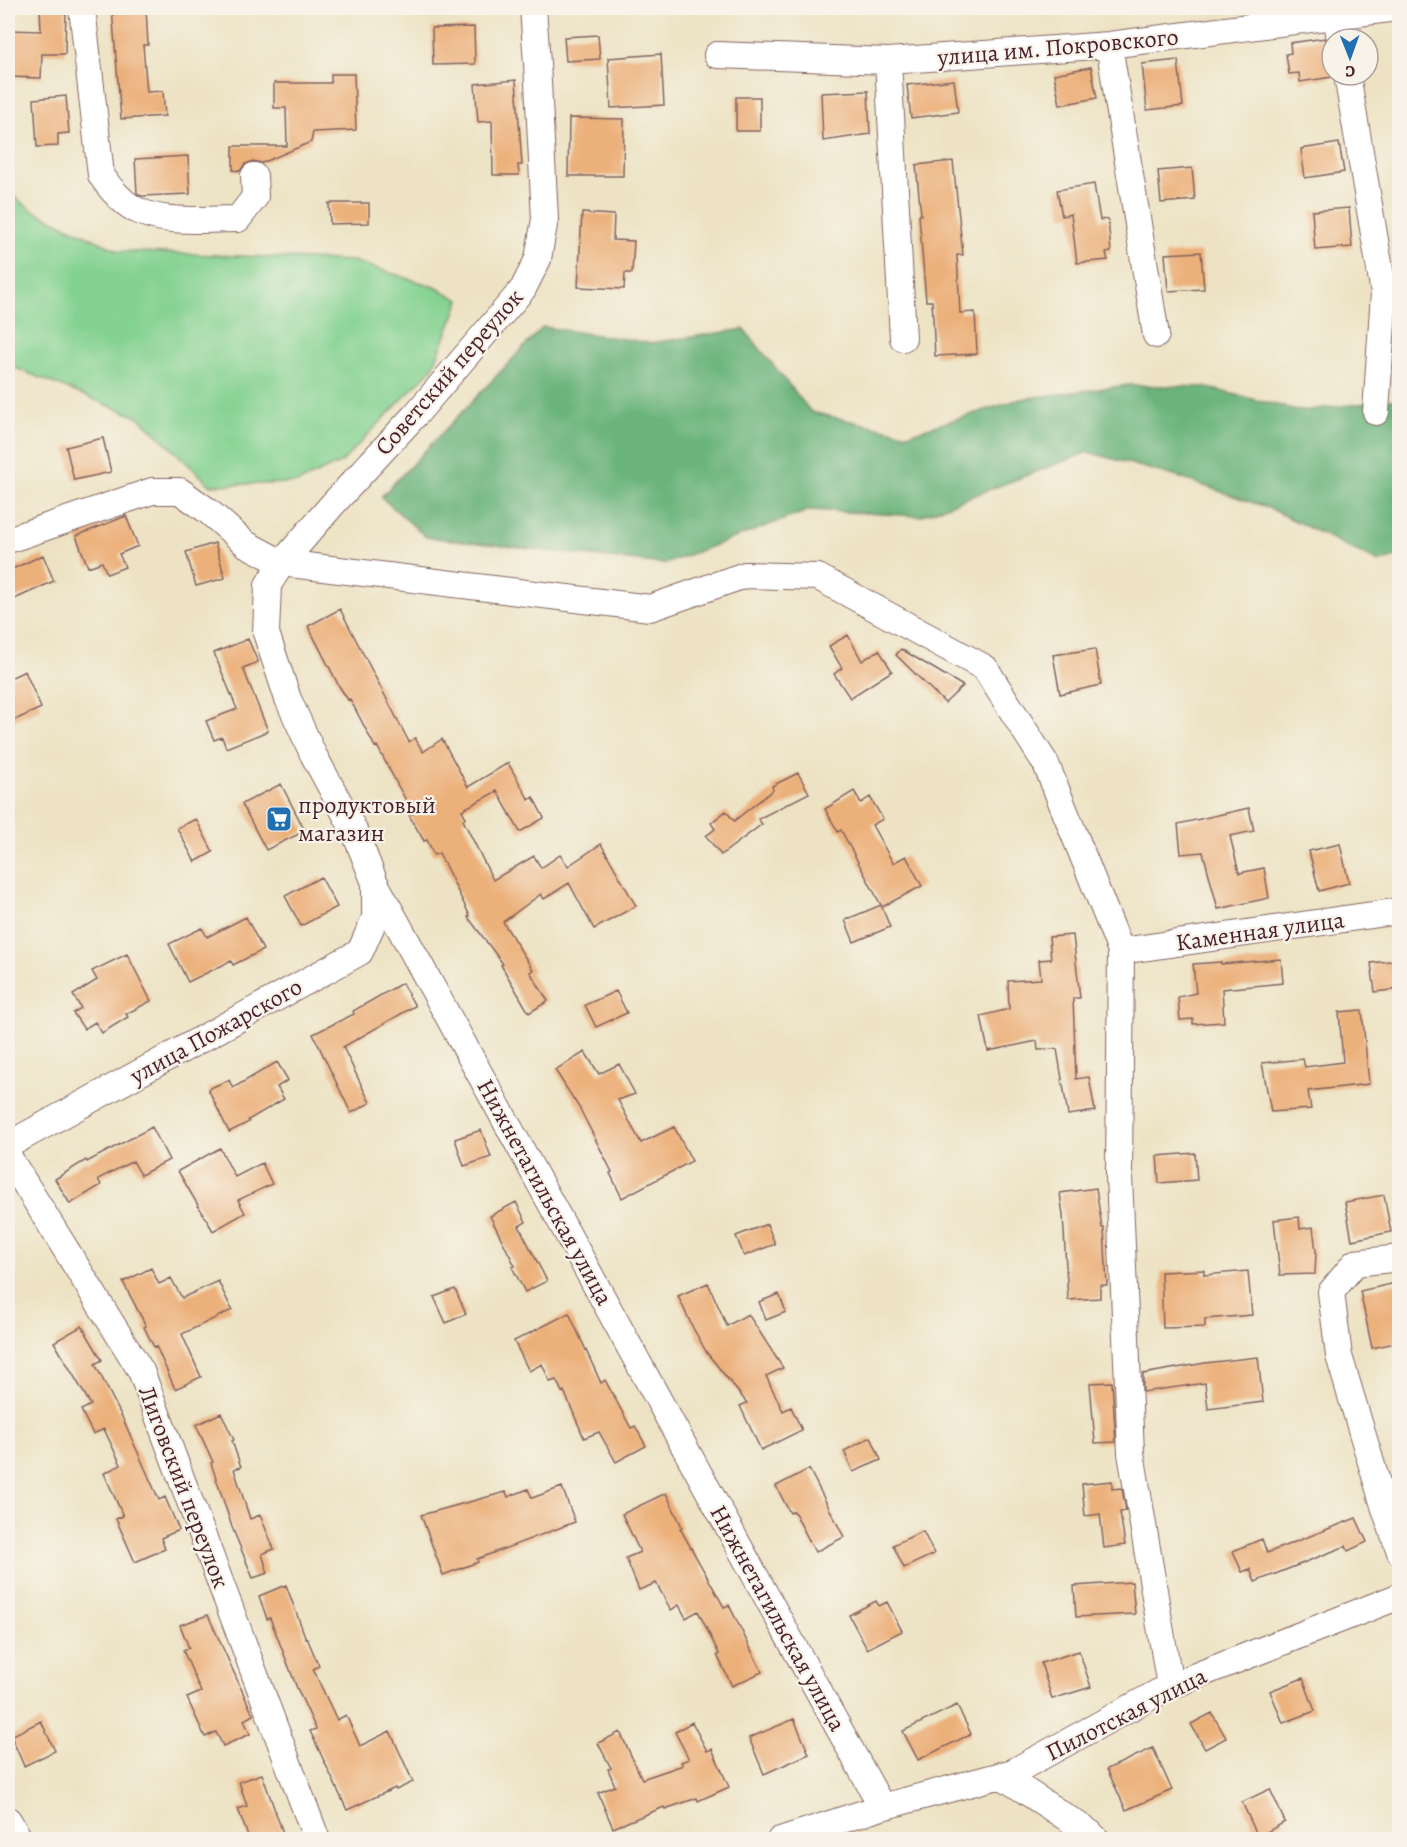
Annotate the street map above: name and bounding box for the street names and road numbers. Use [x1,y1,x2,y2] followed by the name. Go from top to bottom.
[935,21,1180,74] street label: улица им. Покровского
[368,282,530,462] street label: Советский переулок
[1174,903,1346,959] street label: Каменная улица
[123,970,308,1092] street label: улица Пожарского
[469,1073,621,1311] street label: Нижнетагильская улица
[131,1381,237,1593] street label: Лиговский переулок
[702,1499,854,1737] street label: Нижнетагильская улица
[1040,1660,1212,1768] street label: Пилотская улица

